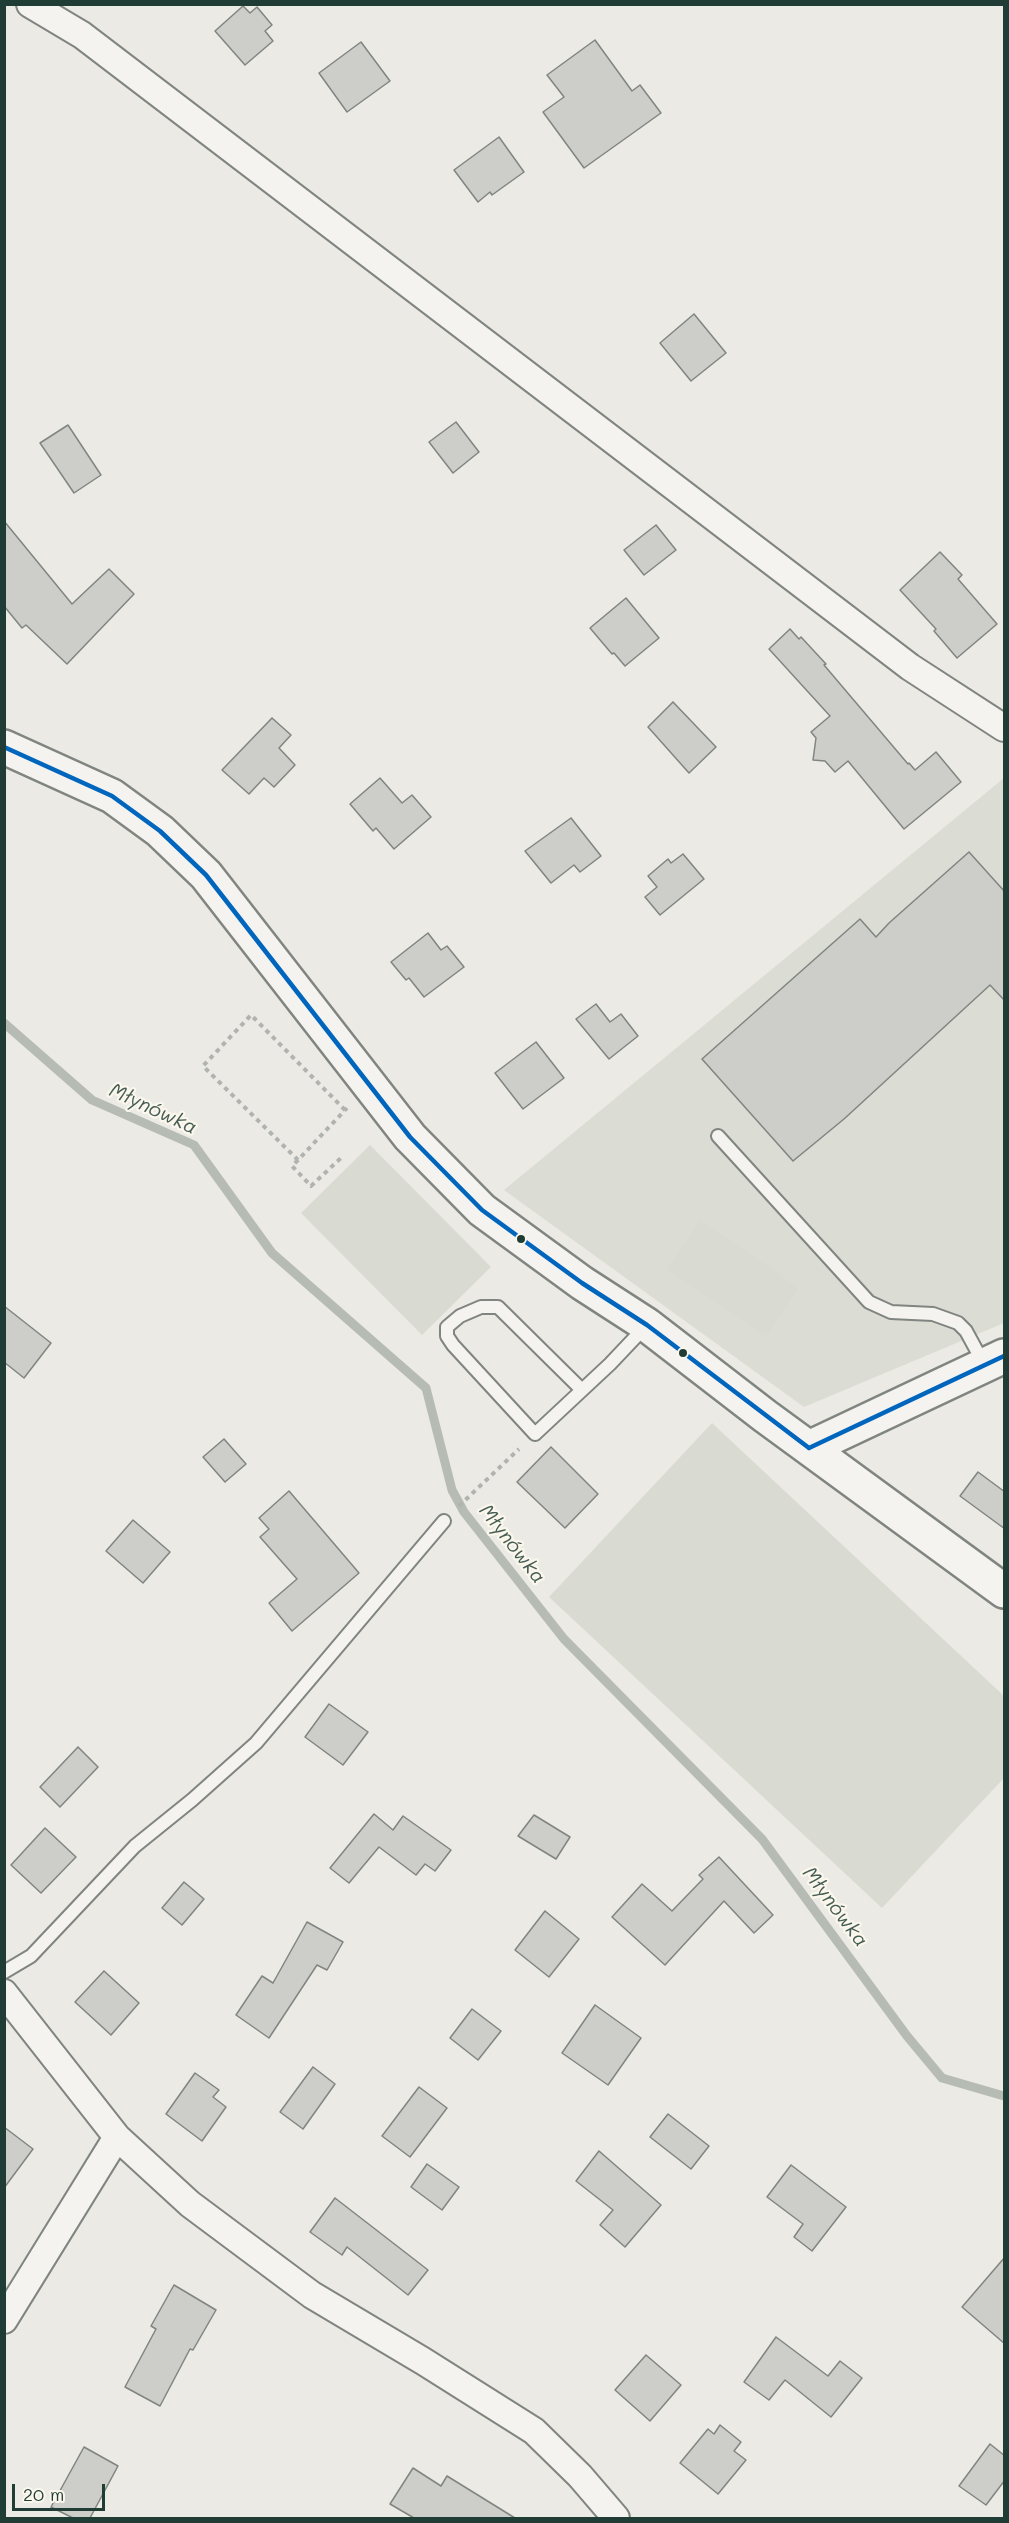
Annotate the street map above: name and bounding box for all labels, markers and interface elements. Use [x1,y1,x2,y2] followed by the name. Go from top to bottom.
[105,1078,201,1140] water label: Młynówka
[515,1233,527,1245] unlabelled marker
[677,1347,689,1359] unlabelled marker
[474,1500,550,1588] water label: Młynówka
[797,1862,873,1952] water label: Młynówka
[15,2472,108,2510] scale bar
[23,2482,64,2506] text: 20 m

